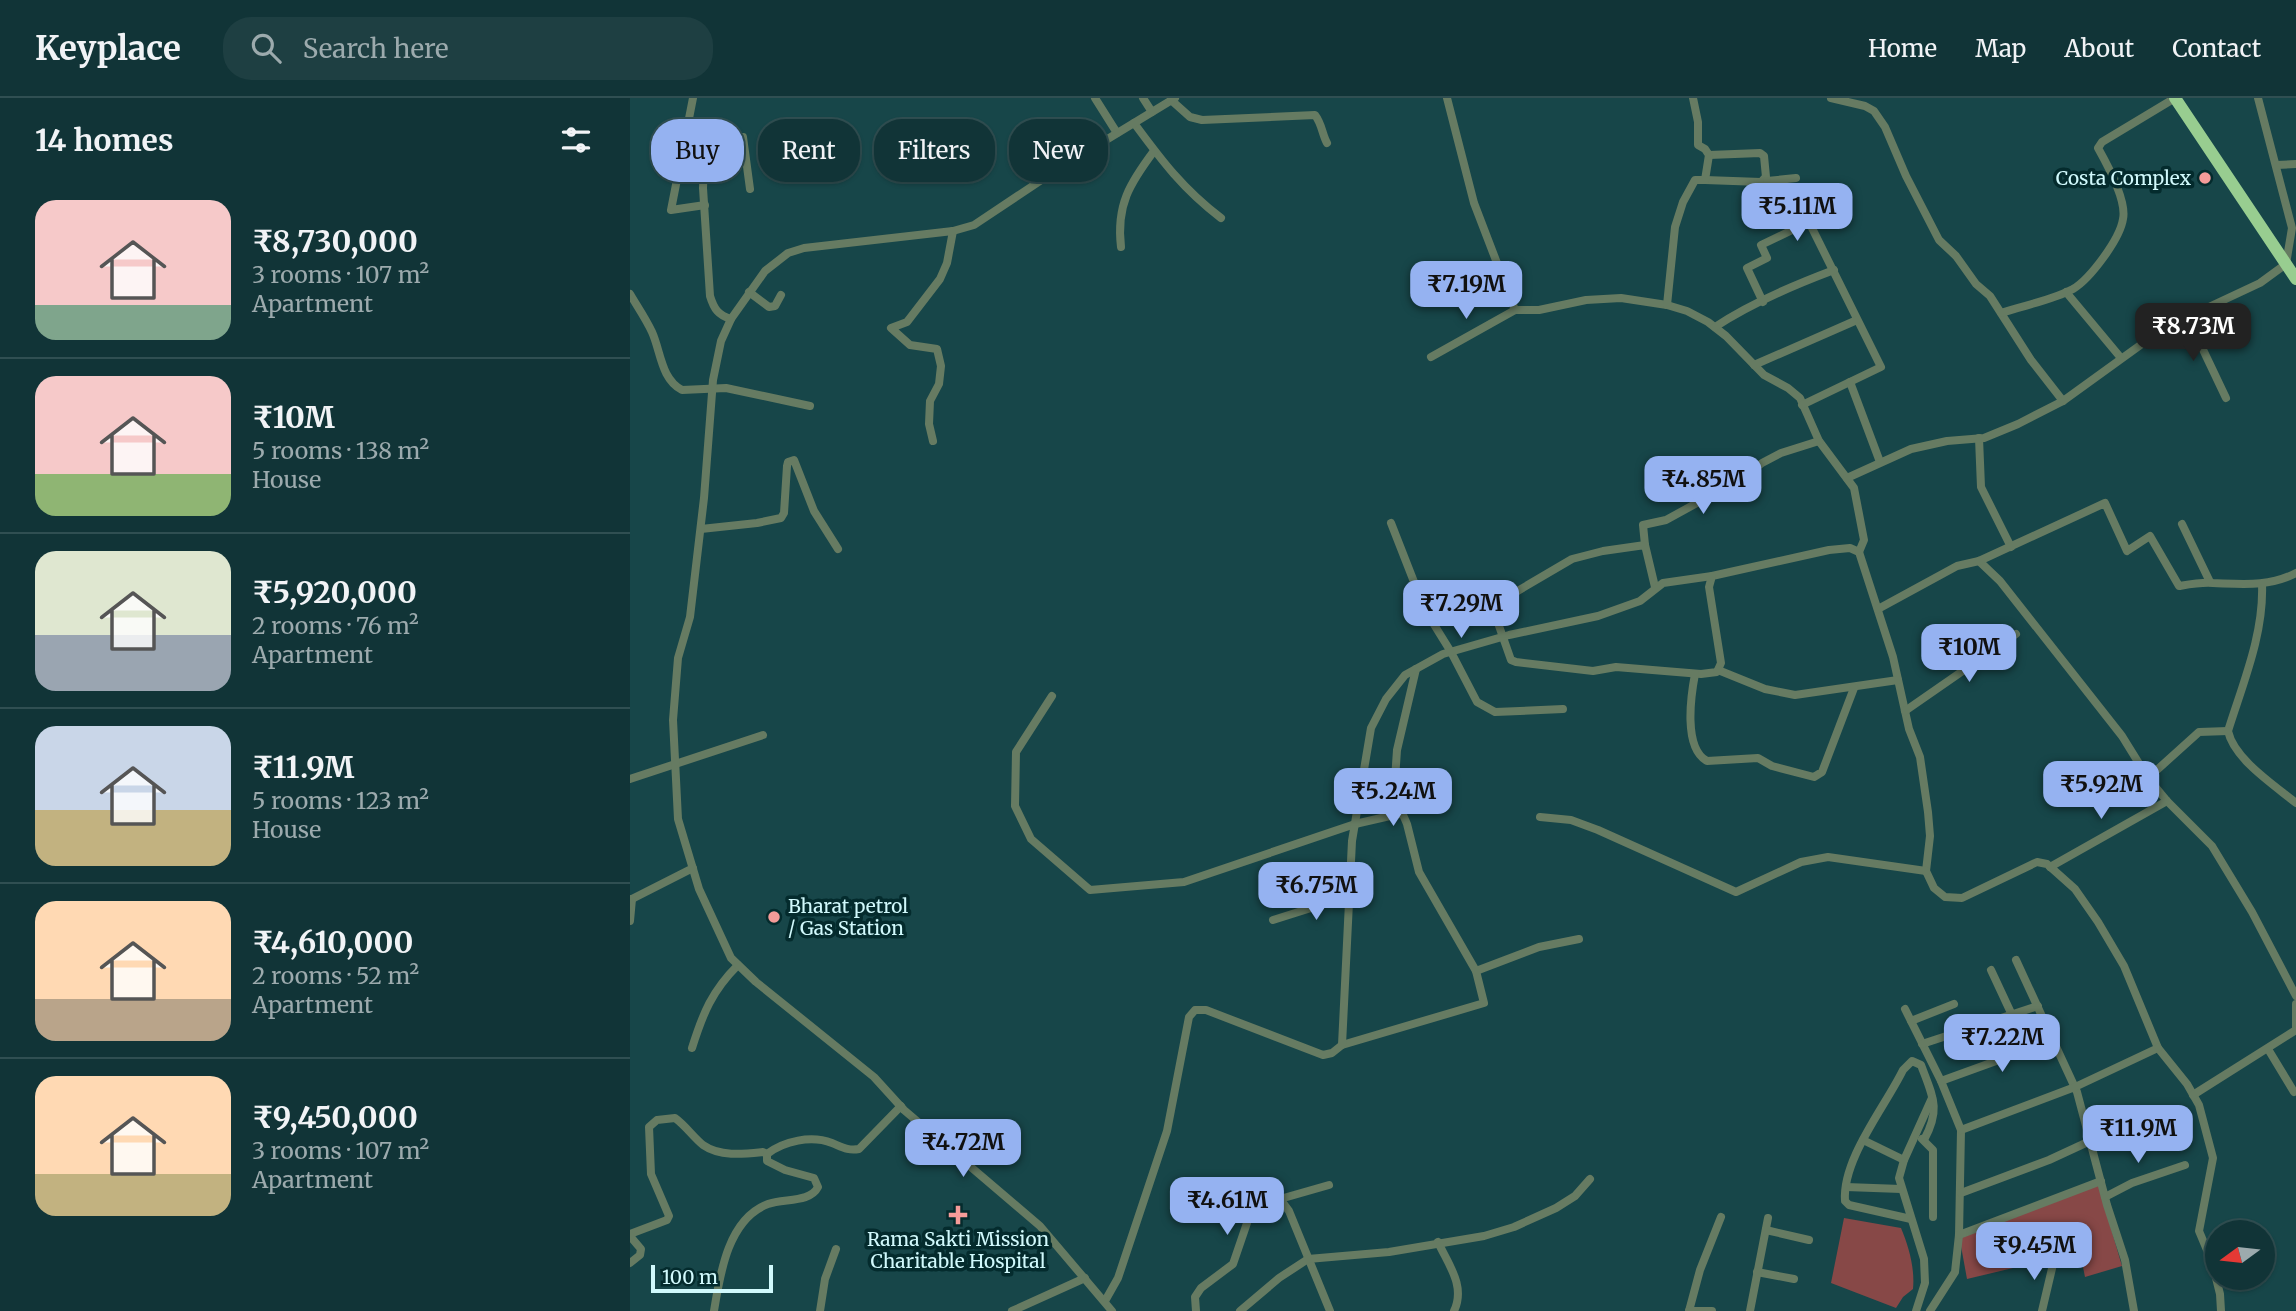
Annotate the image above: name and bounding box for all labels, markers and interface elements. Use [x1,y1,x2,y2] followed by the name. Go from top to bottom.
[223,17,713,80] search box
[35,28,181,69] text: Keyplace
[247,29,285,67] icon: search
[303,32,449,65] text: Search here
[1868,33,1937,64] text: Home
[1975,33,2026,64] text: Map
[2064,33,2134,64] text: About
[2172,33,2261,64] text: Contact
[651,119,744,182] chip: Buy
[758,119,860,182] chip: Rent
[874,119,995,182] chip: Filters
[1009,119,1108,182] chip: New
[35,121,173,159] text: 14 homes
[557,121,595,159] icon: filters
[2056,166,2192,190] place label: Costa Complex
[2197,170,2213,186] marker: Costa Complex
[1740,184,1854,243] pin: ₹5.11M
[1758,191,1836,220] text: ₹5.11M
[252,222,418,260] text: ₹8,730,000
[91,228,175,312] icon: home
[252,260,429,289] text: 3 rooms · 107 m²
[1409,262,1523,321] pin: ₹7.19M
[1426,269,1506,298] text: ₹7.19M
[252,289,373,318] text: Apartment
[2136,303,2250,363] pin: ₹8.73M
[2151,311,2235,340] text: ₹8.73M
[252,398,335,436] text: ₹10M
[91,404,175,488] icon: home
[252,436,429,465] text: 5 rooms · 138 m²
[1646,456,1760,516] pin: ₹4.85M
[1660,464,1746,493] text: ₹4.85M
[252,465,321,494] text: House
[252,573,417,611] text: ₹5,920,000
[91,579,175,663] icon: home
[1404,580,1518,640] pin: ₹7.29M
[1419,588,1503,617] text: ₹7.29M
[252,611,419,640] text: 2 rooms · 76 m²
[1928,624,2010,684] pin: ₹10M
[1937,632,2001,661] text: ₹10M
[252,640,373,669] text: Apartment
[252,748,354,786] text: ₹11.9M
[91,754,175,838] icon: home
[2044,762,2158,821] pin: ₹5.92M
[1336,768,1450,828] pin: ₹5.24M
[2059,769,2143,798] text: ₹5.92M
[1350,776,1436,805] text: ₹5.24M
[252,786,429,815] text: 5 rooms · 123 m²
[252,815,321,844] text: House
[1259,862,1373,922] pin: ₹6.75M
[1274,870,1358,899] text: ₹6.75M
[788,894,908,940] place label: Bharat petrol / Gas Station
[766,909,782,925] marker: Bharat petrol / Gas Station
[252,923,413,961] text: ₹4,610,000
[91,929,175,1013] icon: home
[252,961,419,990] text: 2 rooms · 52 m²
[252,990,373,1019] text: Apartment
[1945,1014,2059,1074] pin: ₹7.22M
[1960,1022,2044,1051] text: ₹7.22M
[252,1098,418,1136] text: ₹9,450,000
[91,1104,175,1188] icon: home
[2081,1105,2195,1165] pin: ₹11.9M
[2099,1113,2177,1142] text: ₹11.9M
[906,1119,1020,1179] pin: ₹4.72M
[921,1127,1005,1156] text: ₹4.72M
[252,1136,429,1165] text: 3 rooms · 107 m²
[252,1165,373,1194] text: Apartment
[1170,1178,1284,1237] pin: ₹4.61M
[1186,1185,1268,1214] text: ₹4.61M
[948,1205,968,1225] marker: Rama Sakti Mission Charitable Hospital
[2205,1220,2275,1290] north arrow
[2205,1220,2275,1290] map controls
[1977,1222,2091,1282] pin: ₹9.45M
[867,1227,1049,1273] place label: Rama Sakti Mission Charitable Hospital
[1992,1230,2076,1259] text: ₹9.45M
[651,1262,774,1294] scale bar
[662,1265,718,1289] text: 100 m

